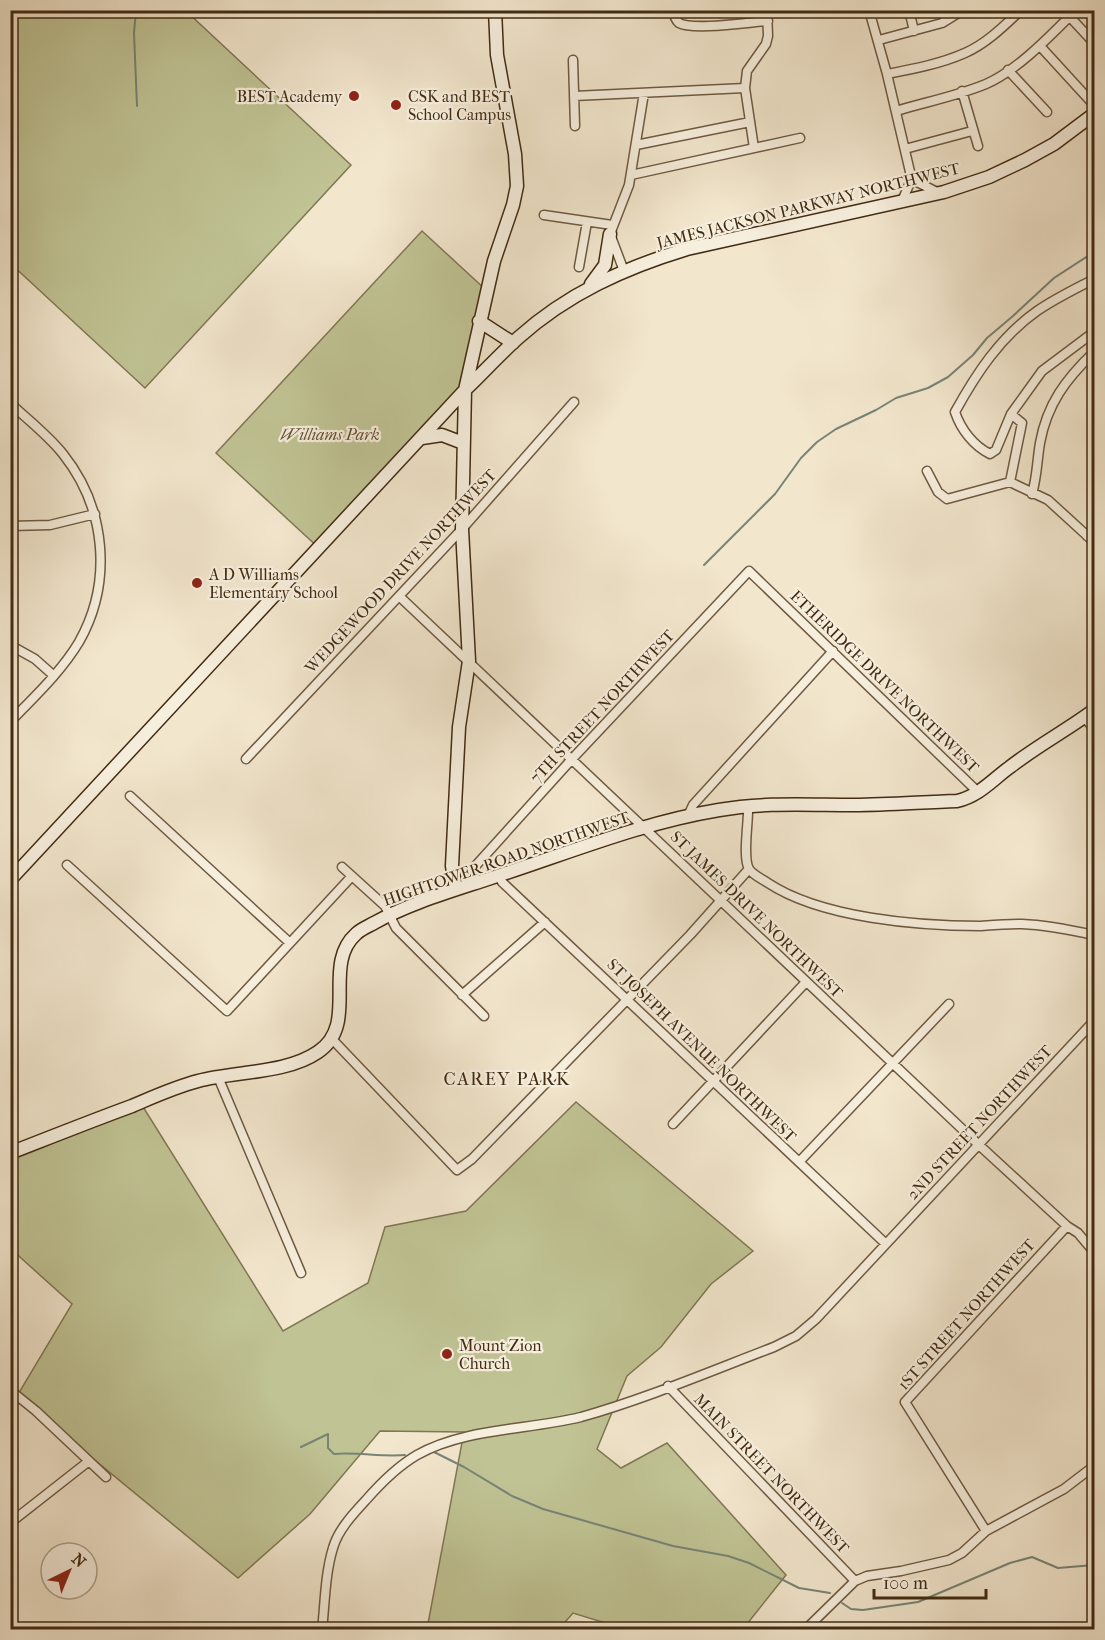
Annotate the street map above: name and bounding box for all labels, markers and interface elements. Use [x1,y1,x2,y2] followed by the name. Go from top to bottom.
[237,87,342,106] place label: BEST Academy
[408,87,511,124] place label: CSK and BEST School Campus
[347,89,361,103] marker: BEST Academy
[389,98,403,112] marker: CSK and BEST School Campus
[653,159,962,253] street label: JAMES JACKSON PARKWAY NORTHWEST
[280,425,380,444] park label: Williams Park
[300,465,500,678] street label: WEDGEWOOD DRIVE NORTHWEST
[208,565,338,602] place label: A D Williams Elementary School
[190,576,204,590] marker: A D Williams Elementary School
[786,586,983,777] street label: ETHERIDGE DRIVE NORTHWEST
[526,626,679,787] street label: 7TH STREET NORTHWEST
[380,807,632,910] street label: HIGHTOWER ROAD NORTHWEST
[667,827,847,1002] street label: ST JAMES DRIVE NORTHWEST
[603,955,800,1146] street label: ST JOSEPH AVENUE NORTHWEST
[903,1041,1056,1203] street label: 2ND STREET NORTHWEST
[444,1069,570,1090] district label: CAREY PARK
[894,1235,1039,1394] street label: 1ST STREET NORTHWEST
[459,1336,542,1373] place label: Mount Zion Church
[440,1347,454,1361] marker: Mount Zion Church
[690,1390,853,1557] street label: MAIN STREET NORTHWEST
[39,1541,99,1601] north arrow
[68,1549,90,1572] text: N
[874,1562,986,1600] scale bar
[883,1573,928,1594] text: 100 m

